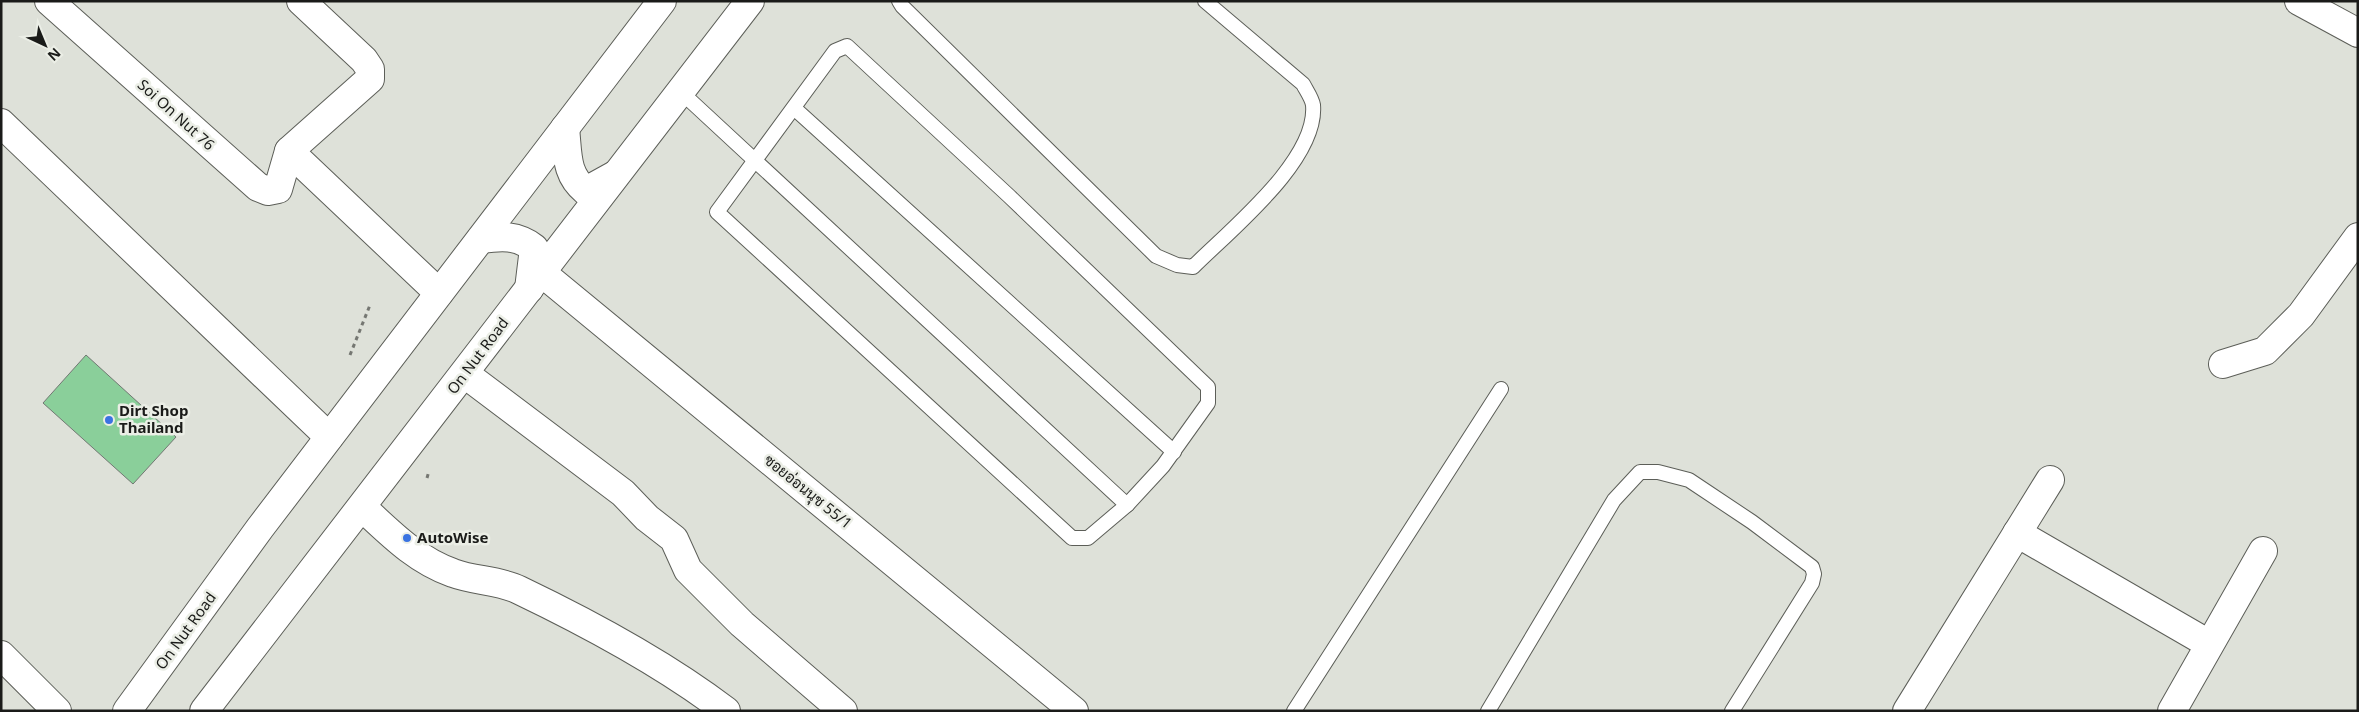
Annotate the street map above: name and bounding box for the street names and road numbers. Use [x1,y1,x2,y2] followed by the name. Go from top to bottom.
[134,74,219,154] street label: Soi On Nut 76
[442,313,513,398] street label: On Nut Road
[759,450,857,534] street label: ซอยอ่อนนุช 55/1
[150,588,220,673] street label: On Nut Road

